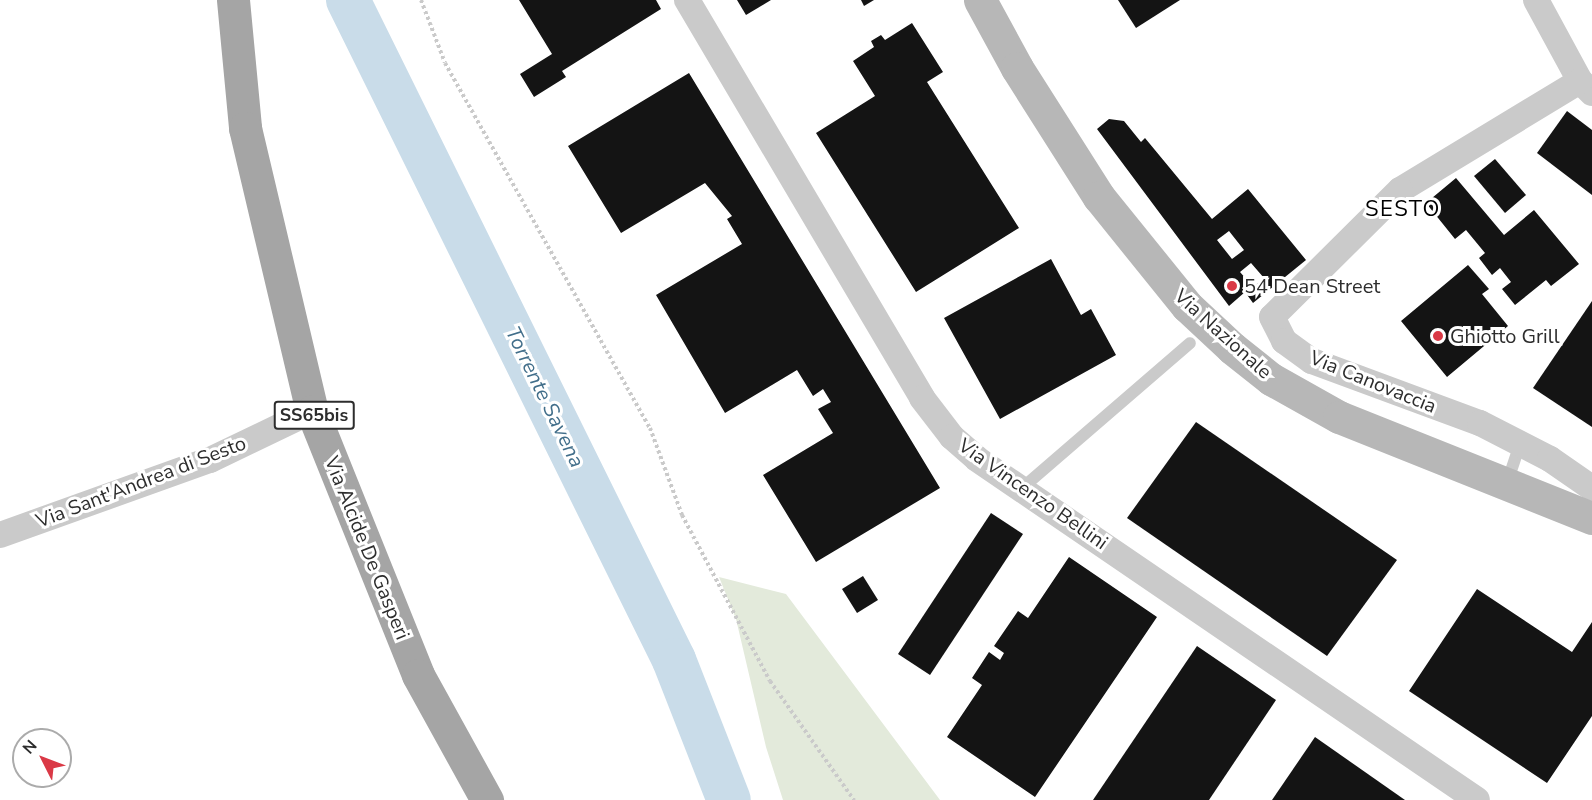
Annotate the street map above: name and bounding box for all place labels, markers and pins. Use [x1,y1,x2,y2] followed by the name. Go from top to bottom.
[1244,274,1380,298] place label: 54 Dean Street
[1225,279,1239,293] marker: 54 Dean Street
[1450,324,1560,348] place label: Ghiotto Grill
[1431,329,1445,343] marker: Ghiotto Grill

